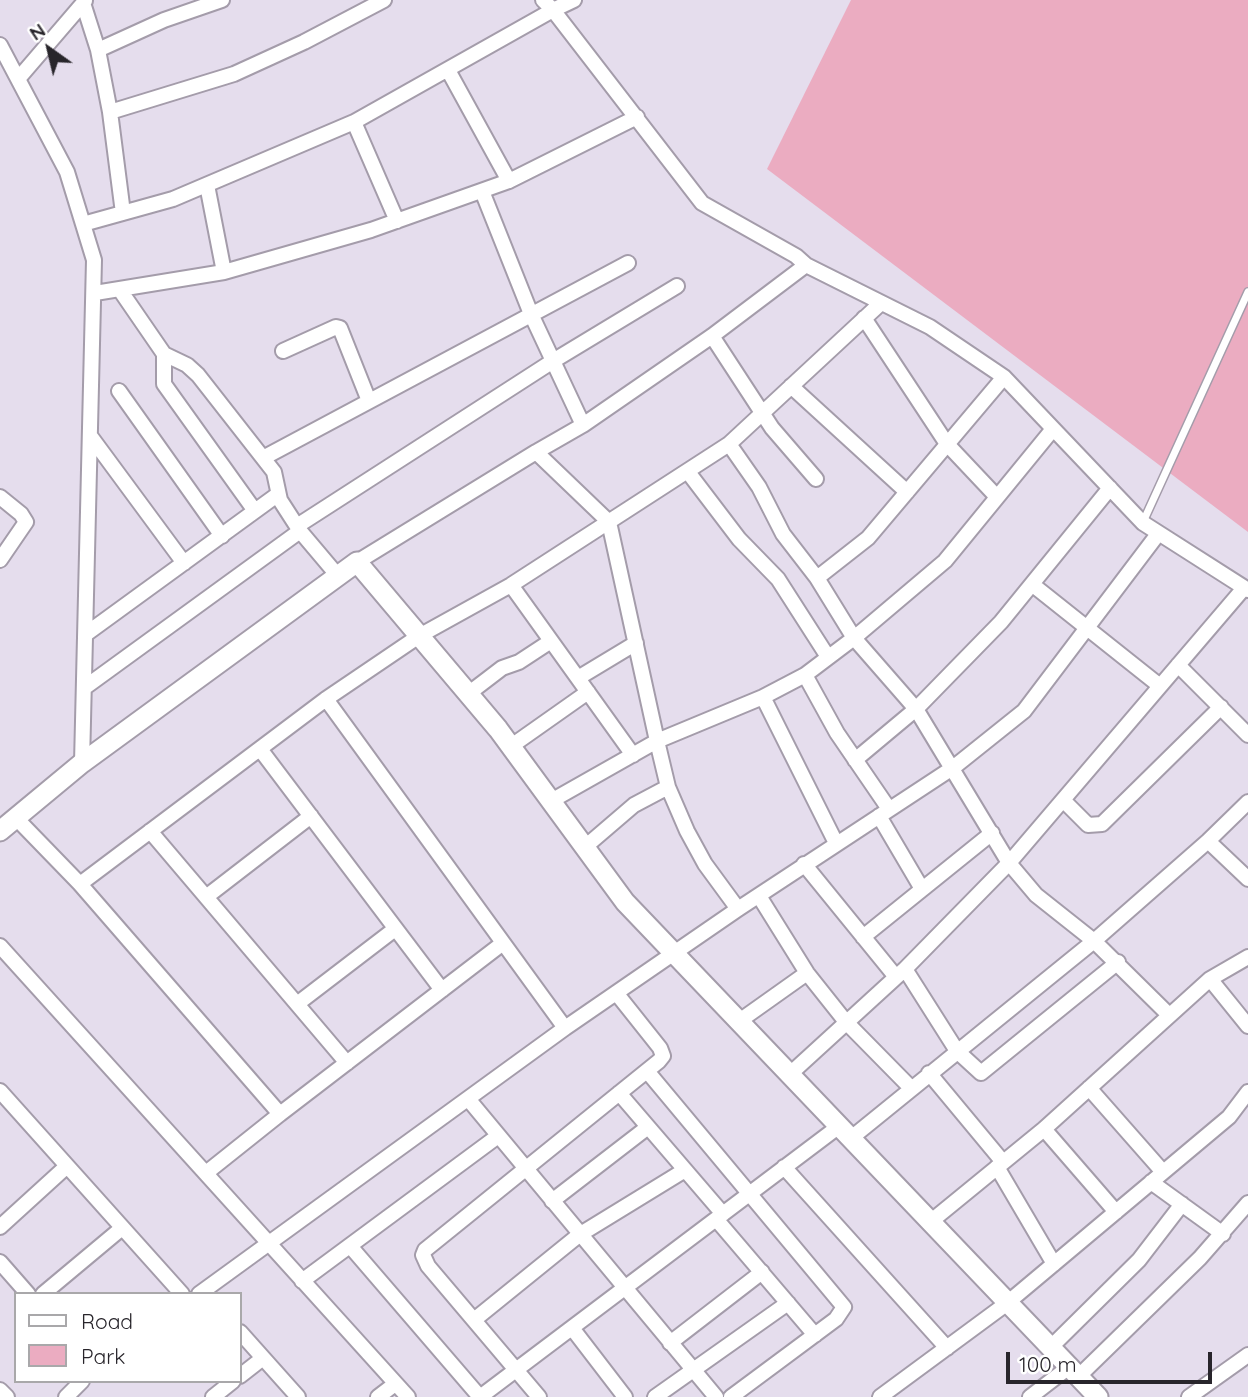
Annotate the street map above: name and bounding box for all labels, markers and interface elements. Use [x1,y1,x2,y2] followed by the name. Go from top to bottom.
[14,14,84,84] north arrow
[25,18,50,45] text: N
[14,1292,242,1383] legend
[81,1308,133,1334] text: Road
[1010,1338,1216,1382] scale bar
[81,1343,125,1369] text: Park
[1019,1351,1077,1377] text: 100 m

